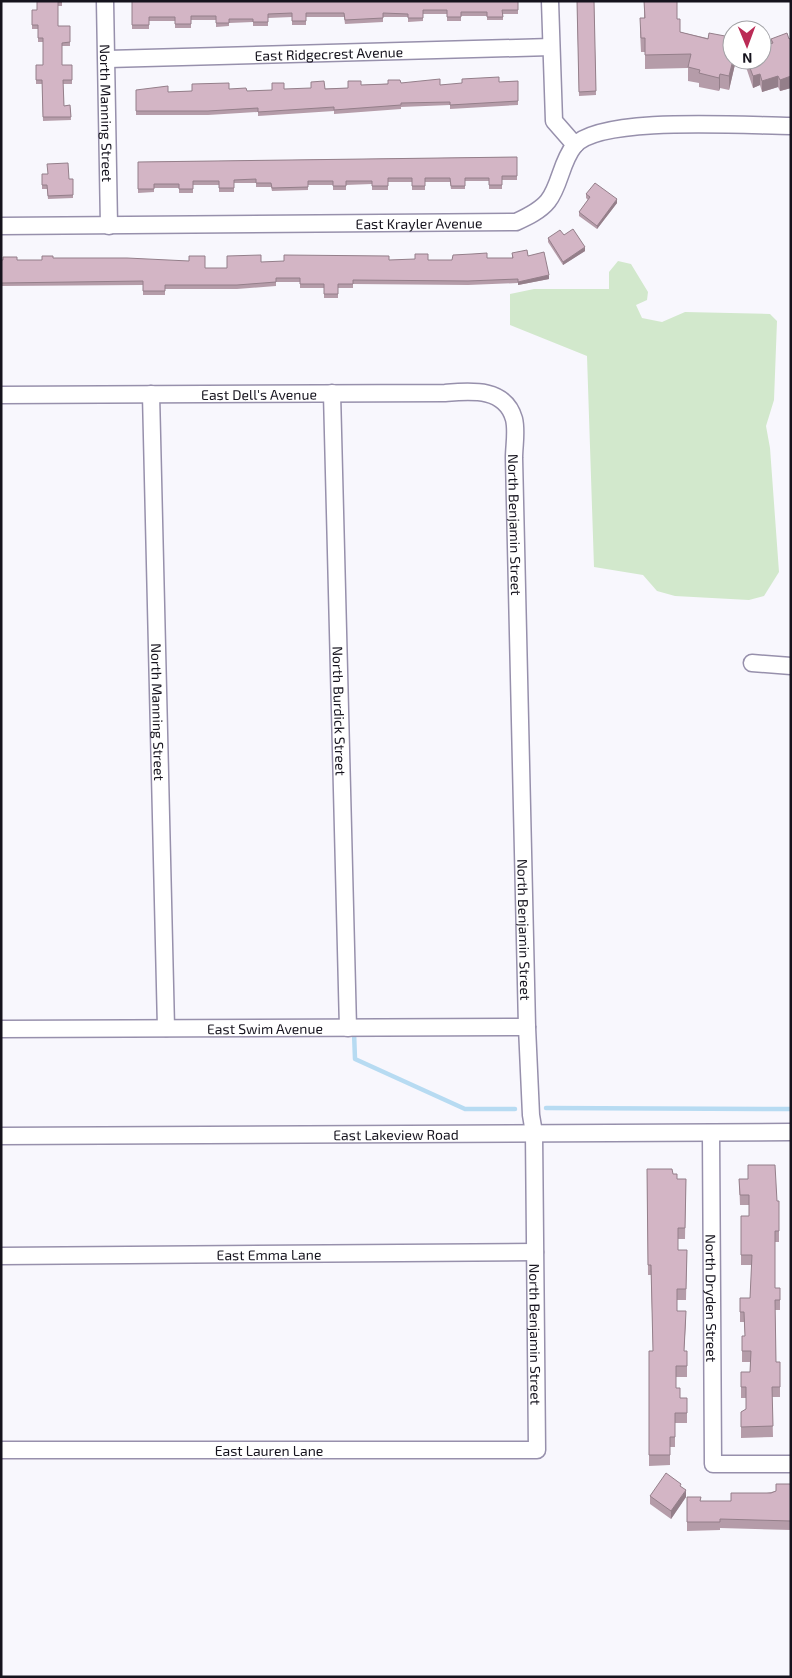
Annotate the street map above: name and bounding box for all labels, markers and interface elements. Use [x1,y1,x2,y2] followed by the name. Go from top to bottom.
[722,20,772,70] north arrow
[254,43,403,64] street label: East Ridgecrest Avenue
[97,44,117,182] street label: North Manning Street
[742,50,752,67] text: N
[355,214,483,232] street label: East Krayler Avenue
[201,385,317,403] street label: East Dell's Avenue
[505,454,526,596] street label: North Benjamin Street
[148,643,169,781] street label: North Manning Street
[330,646,350,776] street label: North Burdick Street
[515,859,535,1001] street label: North Benjamin Street
[207,1019,323,1037] street label: East Swim Avenue
[333,1125,459,1143] street label: East Lakeview Road
[703,1234,721,1362] street label: North Dryden Street
[216,1245,321,1263] street label: East Emma Lane
[527,1263,545,1405] street label: North Benjamin Street
[215,1442,323,1459] street label: East Lauren Lane

